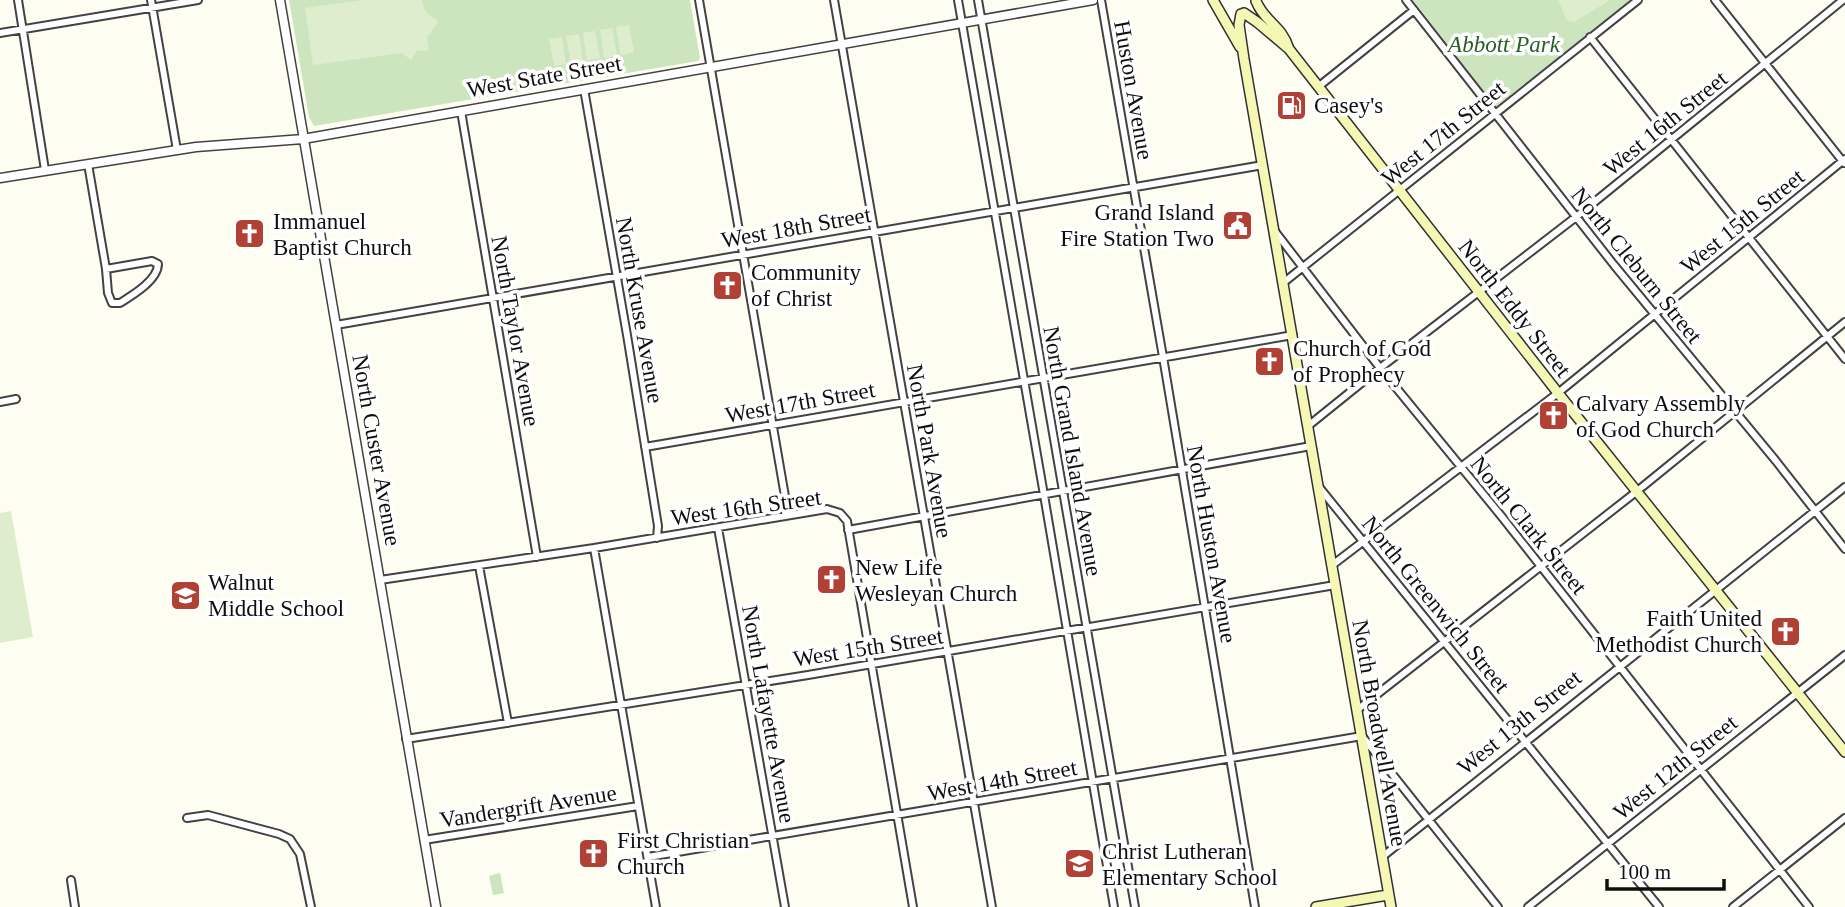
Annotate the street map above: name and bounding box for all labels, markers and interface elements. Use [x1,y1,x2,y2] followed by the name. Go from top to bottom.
[1109,19,1158,162] street label: Huston Avenue
[1446,32,1561,57] park label: Abbott Park
[465,50,624,102] street label: West State Street
[1599,66,1733,181] street label: West 16th Street
[1377,76,1511,191] street label: West 17th Street
[1274,88,1308,122] fuel station icon: Casey's
[1314,93,1383,118] place label: Casey's
[1676,164,1810,279] street label: West 15th Street
[1566,182,1707,349] street label: North Cleburn Street
[1060,200,1214,251] place label: Grand Island Fire Station Two
[719,202,873,253] street label: West 18th Street
[1220,208,1254,242] public building icon: Grand Island Fire Station Two
[273,209,412,260] place label: Immanuel Baptist Church
[611,215,668,405] street label: North Kruse Avenue
[233,217,267,251] church icon: Immanuel Baptist Church
[486,234,545,428] street label: North Taylor Avenue
[1453,235,1576,382] street label: North Eddy Street
[751,260,861,311] place label: Community of Christ
[711,268,745,302] church icon: Community of Christ
[1038,324,1107,578] street label: North Grand Island Avenue
[1293,336,1431,387] place label: Church of God of Prophecy
[1253,344,1287,378] church icon: Church of God of Prophecy
[347,353,406,548] street label: North Custer Avenue
[902,362,957,540] street label: North Park Avenue
[723,377,877,428] street label: West 17th Street
[1576,391,1746,442] place label: Calvary Assembly of God Church
[1536,399,1570,433] church icon: Calvary Assembly of God Church
[1182,443,1241,645] street label: North Huston Avenue
[1465,451,1592,600] street label: North Clark Street
[669,484,823,530] street label: West 16th Street
[1357,511,1515,698] street label: North Greenwich Street
[855,555,1018,606] place label: New Life Wesleyan Church
[815,563,849,597] church icon: New Life Wesleyan Church
[208,570,344,621] place label: Walnut Middle School
[168,578,202,612] school or university icon: Walnut Middle School
[737,603,800,825] street label: North Lafayette Avenue
[1595,606,1762,657] place label: Faith United Methodist Church
[1768,614,1802,648] church icon: Faith United Methodist Church
[1347,618,1412,848] street label: North Broadwell Avenue
[791,623,945,672] street label: West 15th Street
[1453,665,1587,780] street label: West 13th Street
[1609,710,1743,825] street label: West 12th Street
[925,755,1079,806] street label: West 14th Street
[438,780,618,833] street label: Vandergrift Avenue
[617,828,750,879] place label: First Christian Church
[577,836,611,870] church icon: First Christian Church
[1102,839,1278,890] place label: Christ Lutheran Elementary School
[1062,847,1096,881] school or university icon: Christ Lutheran Elementary School
[1607,848,1724,892] scale bar
[1618,860,1671,884] text: 100 m

